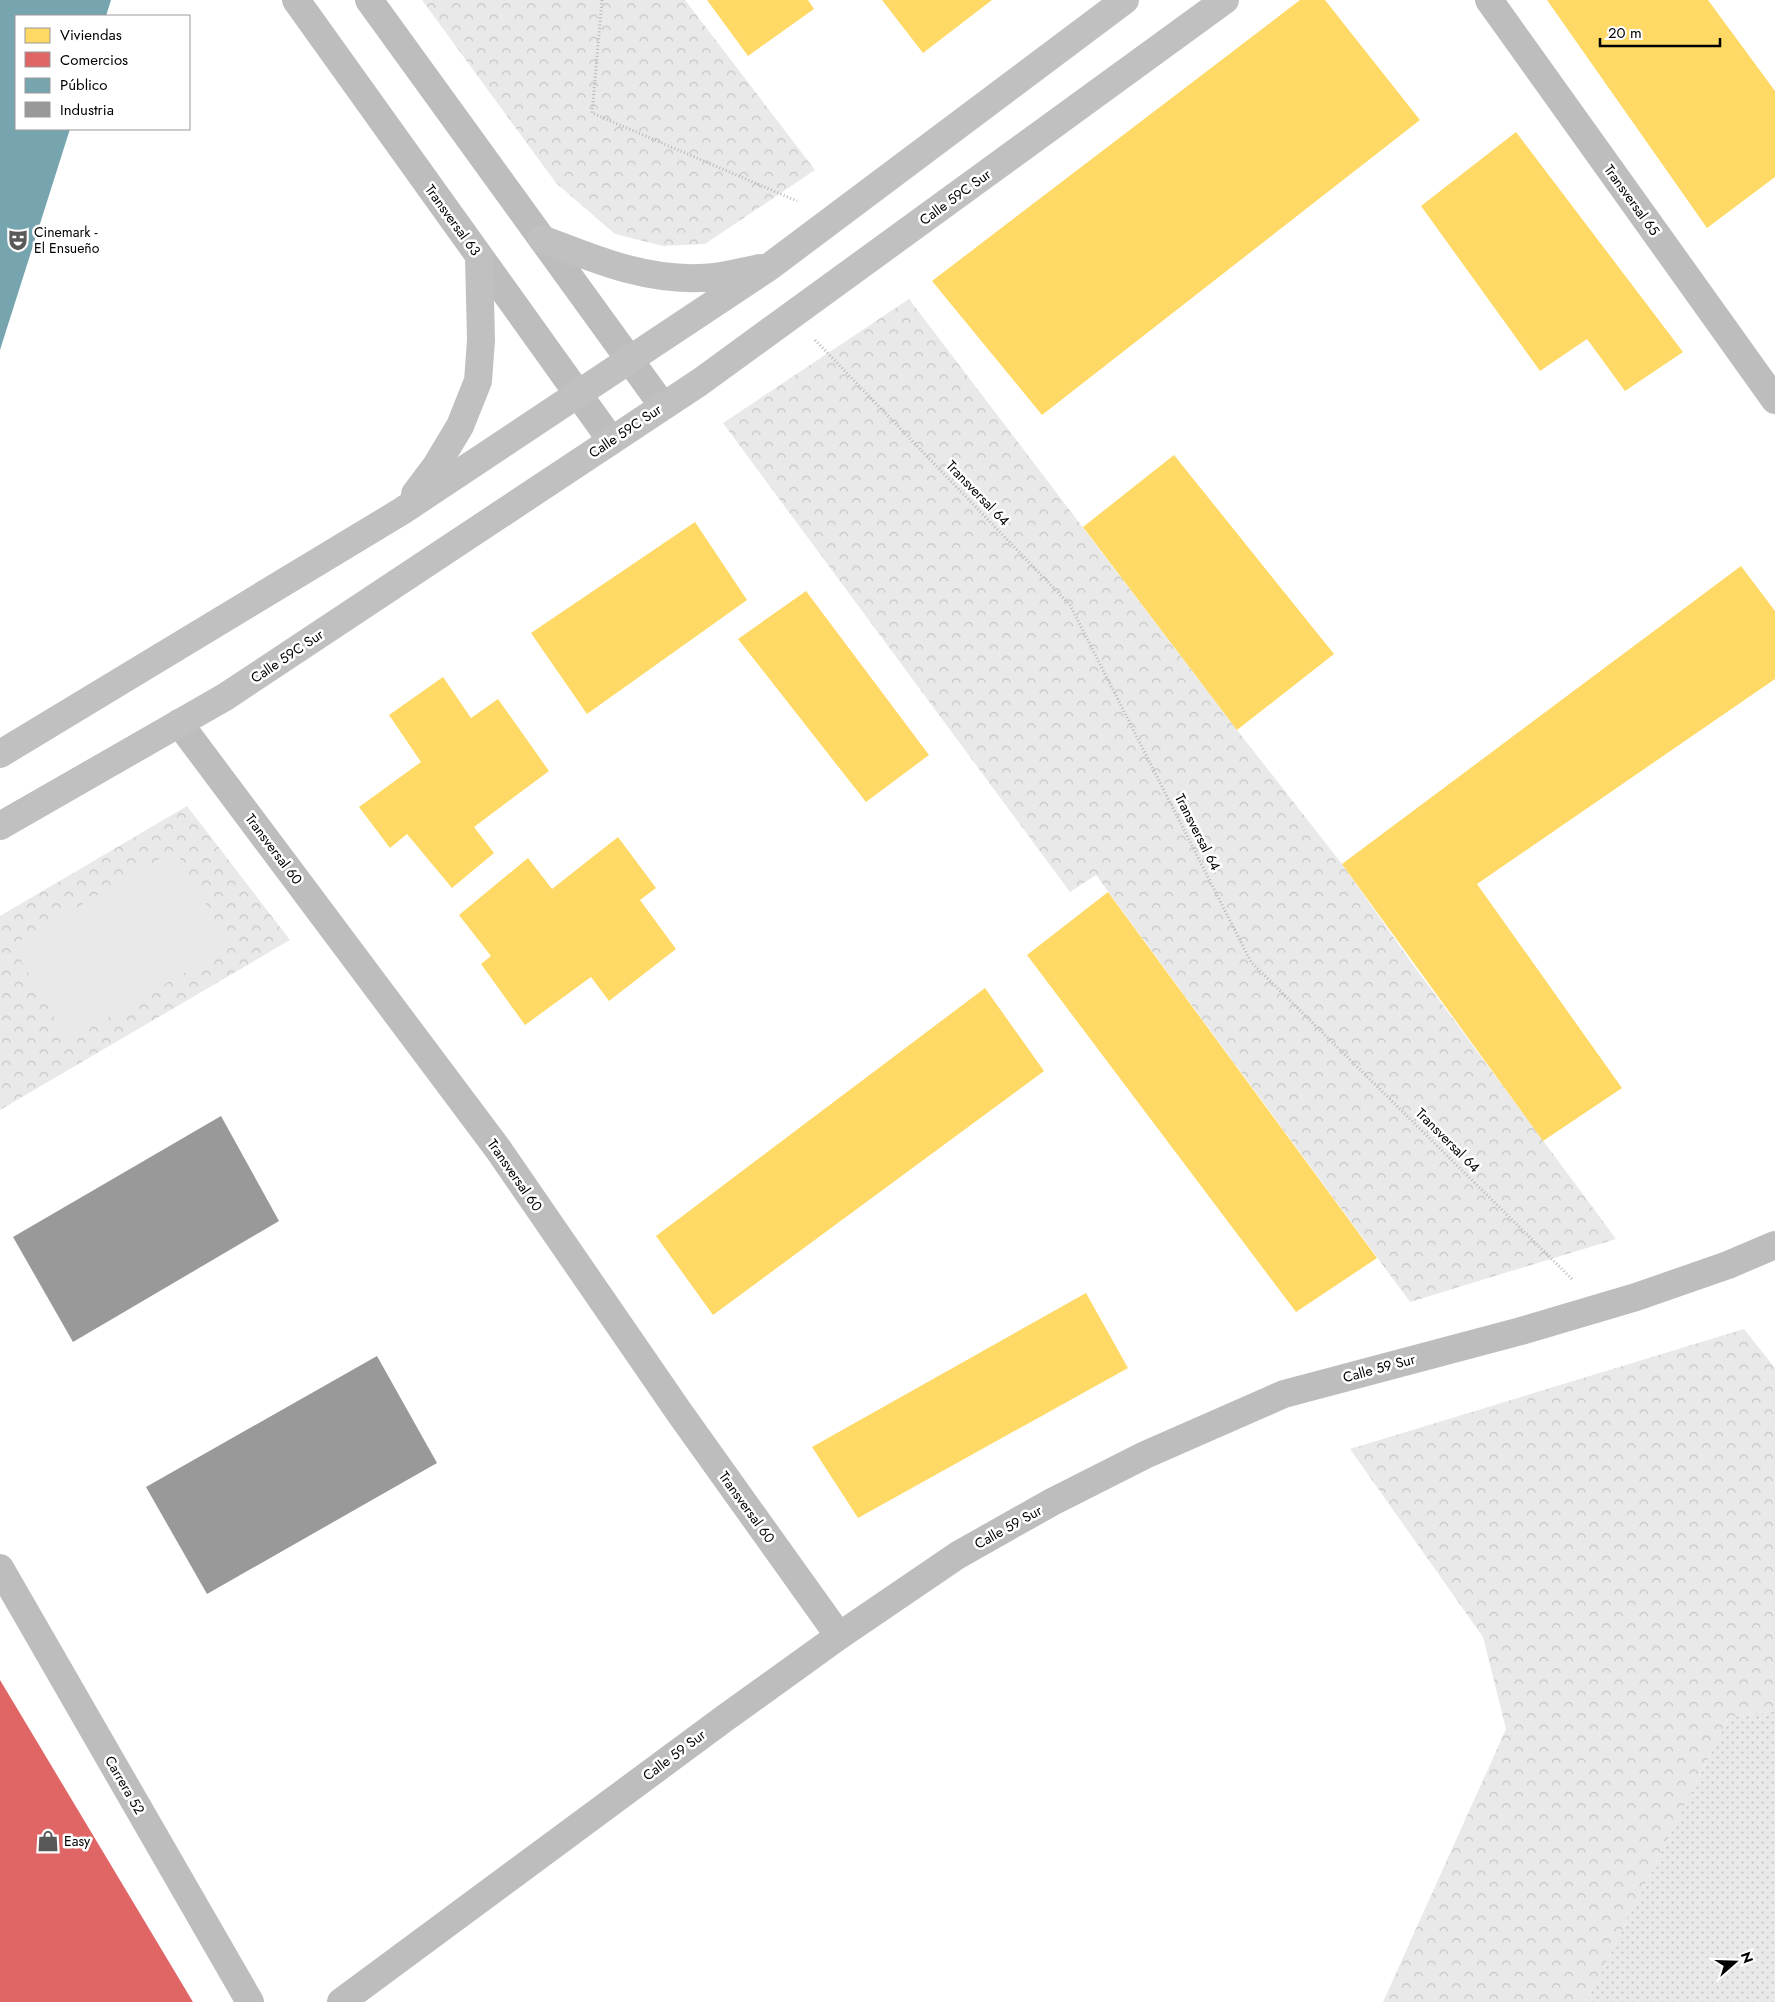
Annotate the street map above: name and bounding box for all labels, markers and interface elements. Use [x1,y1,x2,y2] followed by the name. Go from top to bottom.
[15,15,190,130] legend
[1600,15,1720,47] scale bar
[1608,22,1642,44] text: 20 m
[60,24,122,46] text: Viviendas
[60,49,128,71] text: Comercios
[60,74,107,96] text: Público
[60,99,114,121] text: Industria
[1599,160,1665,240] street label: Transversal 65
[915,164,995,230] street label: Calle 59C Sur
[420,180,486,260] street label: Transversal 63
[34,222,100,258] place label: Cinemark - El Ensueño
[5,227,31,253] theatre icon: Cinemark - El Ensueño
[585,399,665,463] street label: Calle 59C Sur
[942,456,1014,530] street label: Transversal 64
[247,624,327,688] street label: Calle 59C Sur
[1170,790,1226,874] street label: Transversal 64
[241,809,307,889] street label: Transversal 60
[1411,1103,1485,1177] street label: Transversal 64
[483,1135,547,1215] street label: Transversal 60
[1341,1349,1418,1387] street label: Calle 59 Sur
[714,1467,780,1547] street label: Transversal 60
[971,1500,1045,1554] street label: Calle 59 Sur
[638,1725,710,1785] street label: Calle 59 Sur
[100,1752,150,1818] street label: Carrera 52
[35,1828,61,1854] shop icon: Easy
[64,1831,91,1851] place label: Easy
[1710,1937,1760,1987] north arrow
[1736,1949,1759,1966] text: N

